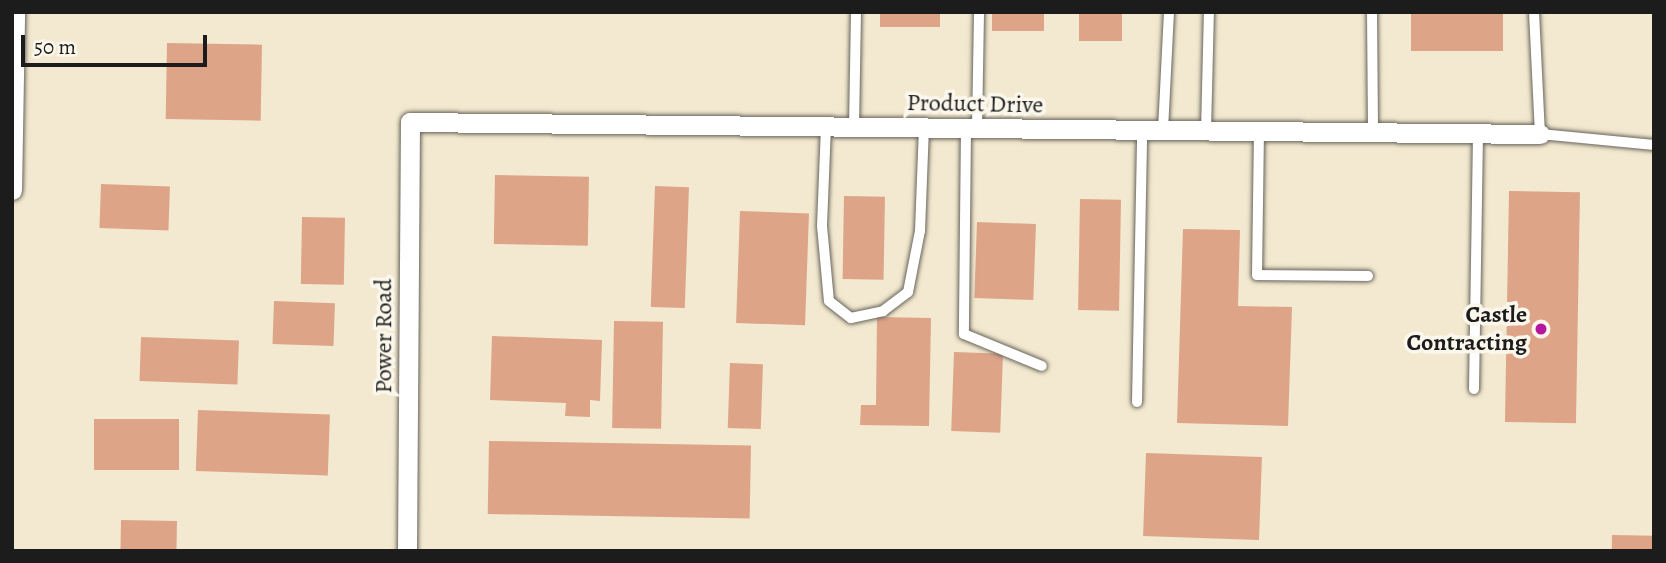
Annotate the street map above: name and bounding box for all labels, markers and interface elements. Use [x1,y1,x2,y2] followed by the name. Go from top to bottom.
[24,21,210,65] scale bar
[34,33,76,61] text: 50 m
[907,88,1043,120] street label: Product Drive
[370,279,398,393] street label: Power Road
[1406,301,1527,357] place label: Castle Contracting
[1533,321,1549,337] marker: Castle Contracting

